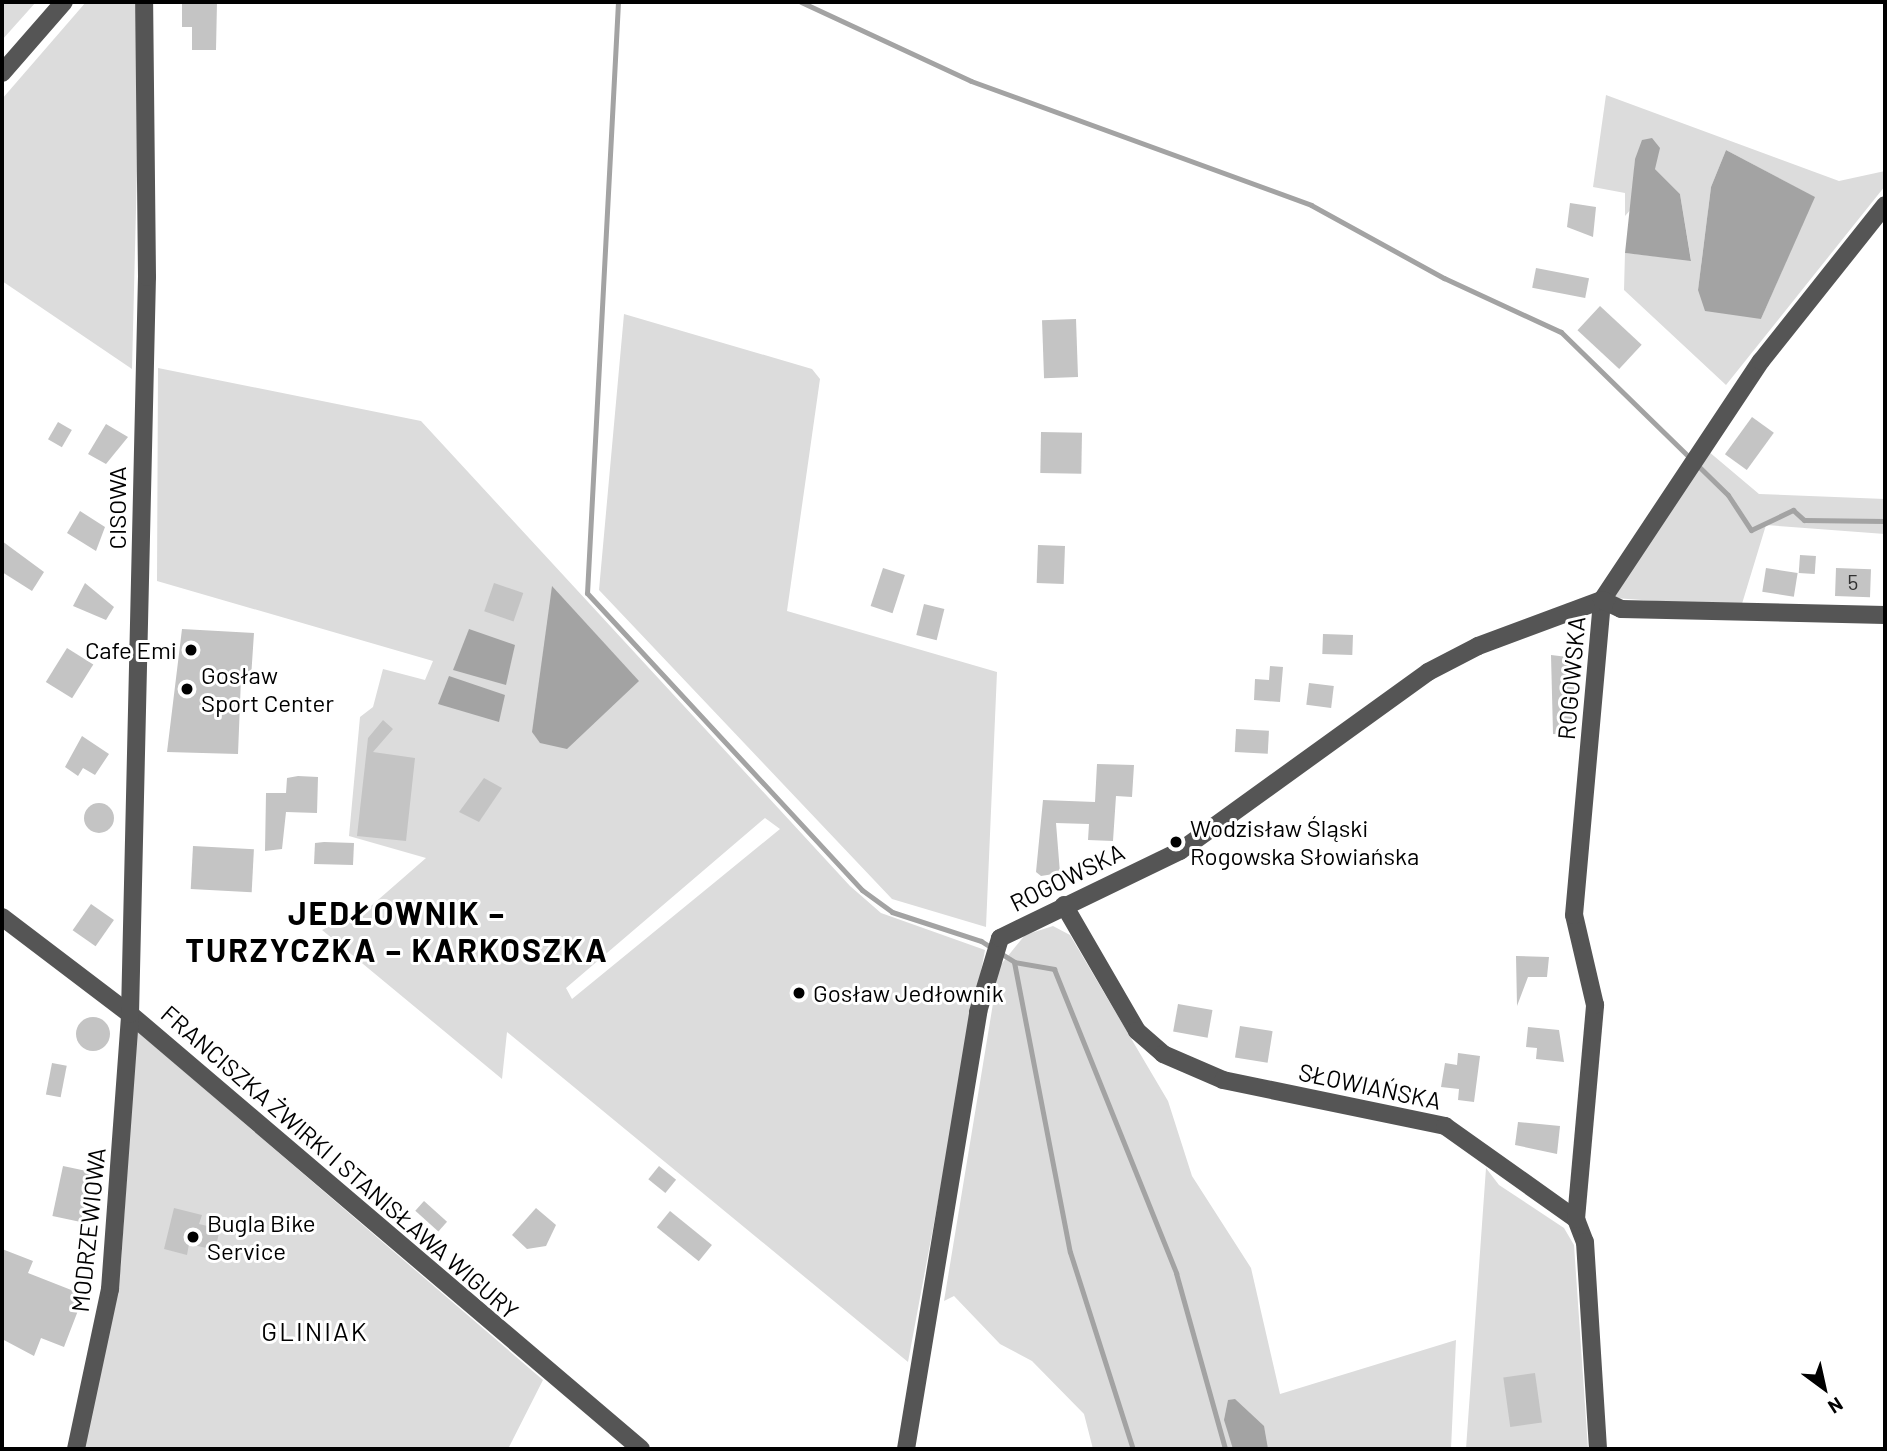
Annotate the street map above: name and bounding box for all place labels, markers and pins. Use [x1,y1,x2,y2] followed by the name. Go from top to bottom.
[85,636,177,664] place label: Cafe Emi
[183,642,199,658] marker: Cafe Emi
[201,661,334,717] place label: Gosław Sport Center
[179,681,195,697] marker: Gosław Sport Center
[1190,814,1419,870] place label: Wodzisław Śląski Rogowska Słowiańska
[1168,834,1184,850] marker: Wodzisław Śląski Rogowska Słowiańska
[813,979,1004,1007] place label: Gosław Jedłownik
[791,985,807,1001] marker: Gosław Jedłownik
[207,1209,316,1265] place label: Bugla Bike Service
[185,1229,201,1245] marker: Bugla Bike Service

